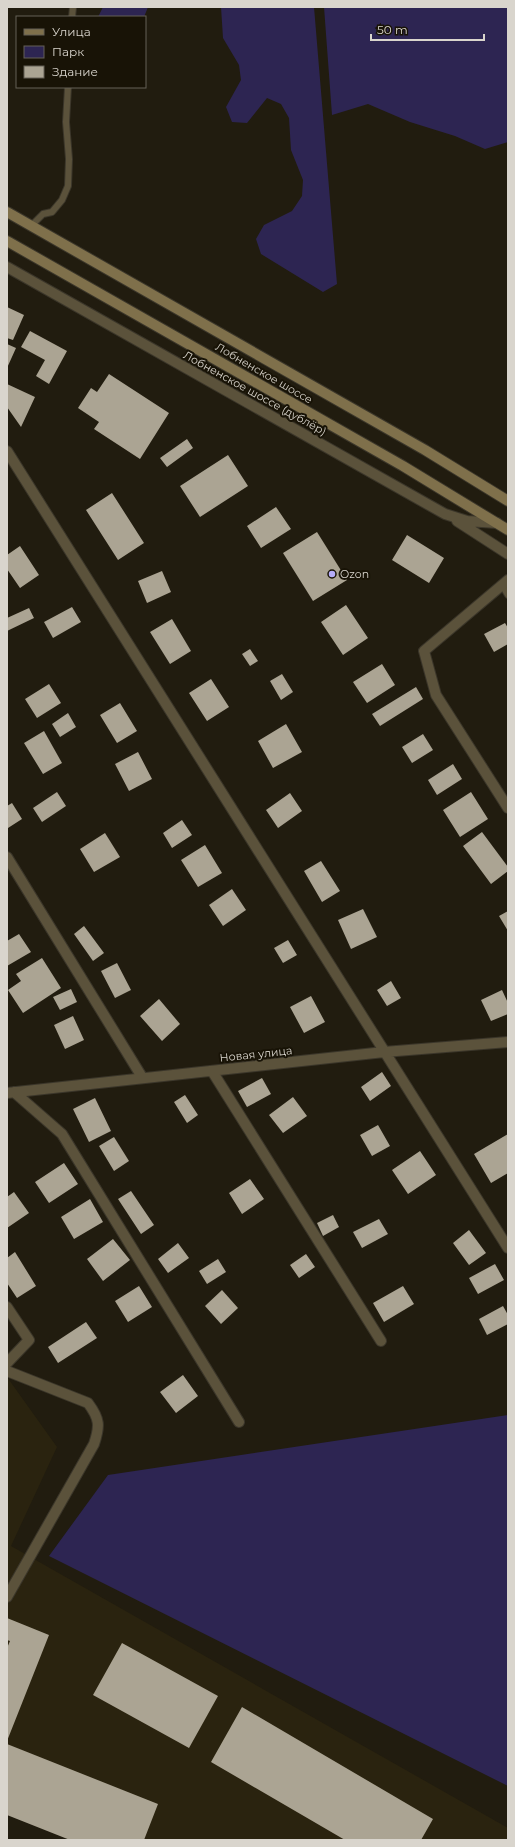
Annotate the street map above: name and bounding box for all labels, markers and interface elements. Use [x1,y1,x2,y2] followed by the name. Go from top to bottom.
[16,16,146,88] legend
[371,16,484,42] scale bar
[377,22,408,37] text: 50 m
[52,24,91,39] text: Улица
[52,44,84,59] text: Парк
[52,64,98,79] text: Здание
[213,339,315,407] street label: Лобненское шоссе
[181,348,329,438] street label: Лобненское шоссе (дублёр)
[340,567,369,581] place label: Ozon
[327,569,337,579] marker: Ozon
[219,1043,293,1065] street label: Новая улица

